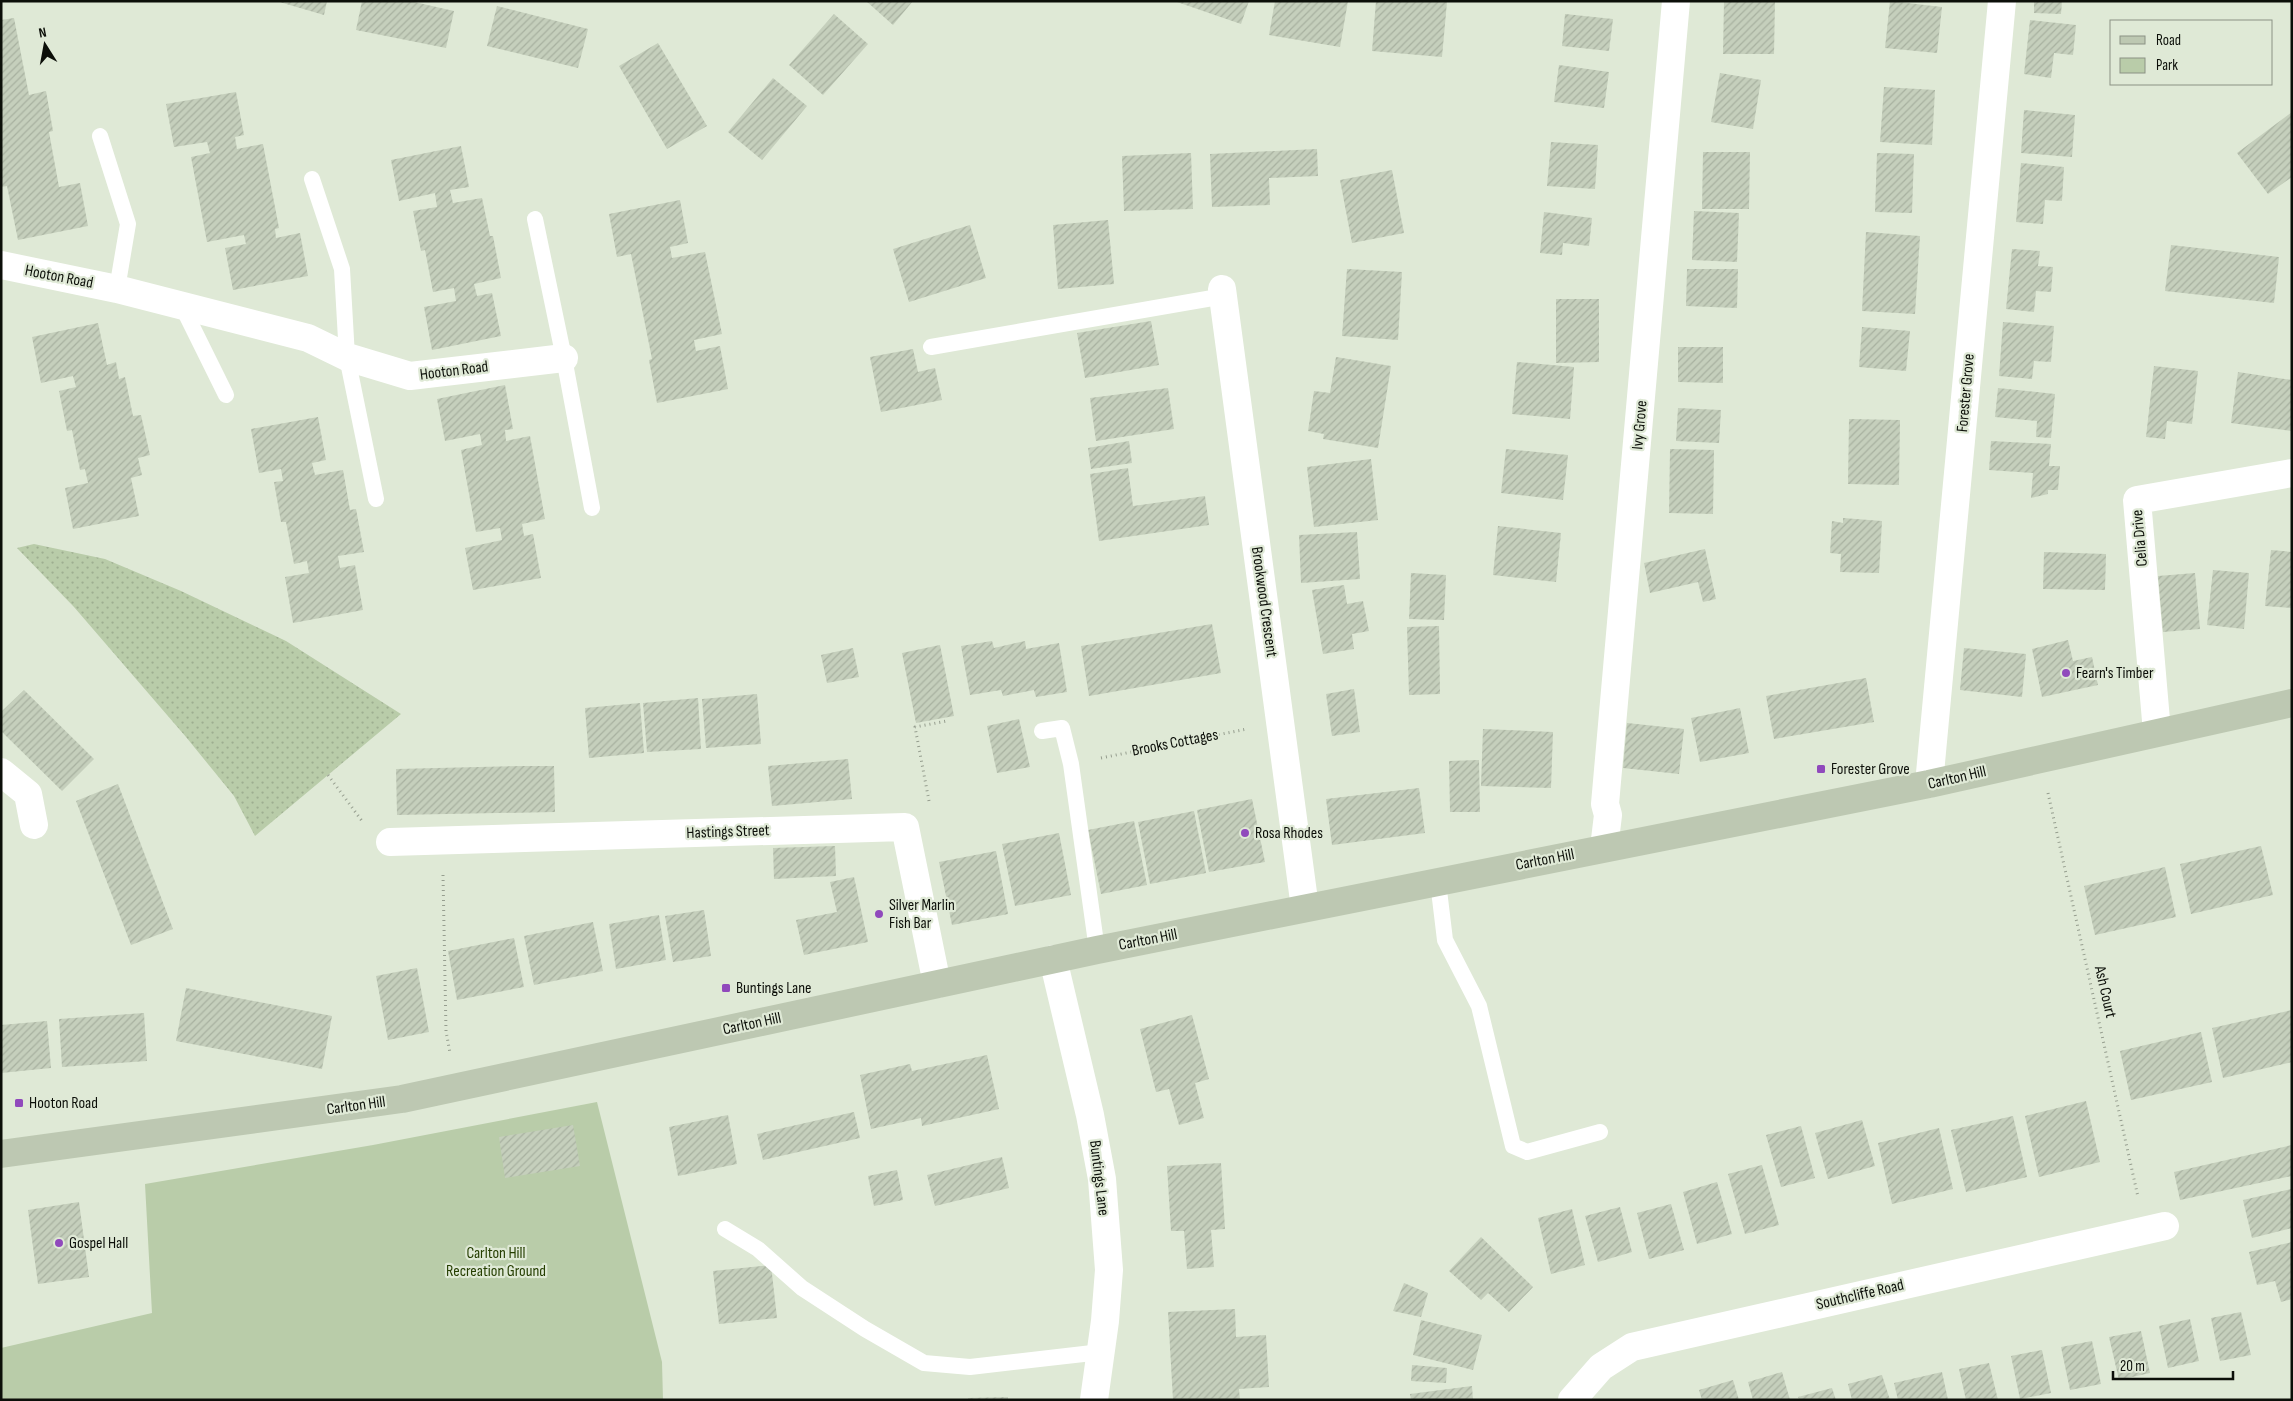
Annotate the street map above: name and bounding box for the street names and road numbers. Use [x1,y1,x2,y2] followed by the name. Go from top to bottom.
[23,261,95,293] street label: Hooton Road
[1953,353,1979,433] street label: Forester Grove
[419,357,489,385] street label: Hooton Road
[1628,400,1652,450] street label: Ivy Grove
[2128,509,2152,567] street label: Celia Drive
[1247,546,1281,658] street label: Brookwood Crescent
[1130,725,1220,761] street label: Brooks Cottages
[1926,762,1988,794] street label: Carlton Hill
[686,821,770,843] street label: Hastings Street
[1514,845,1576,875] street label: Carlton Hill
[1117,925,1179,955] street label: Carlton Hill
[2090,963,2120,1020] street label: Ash Court
[721,1009,783,1039] street label: Carlton Hill
[325,1092,387,1120] street label: Carlton Hill
[1085,1139,1113,1217] street label: Buntings Lane
[1814,1276,1906,1314] street label: Southcliffe Road

